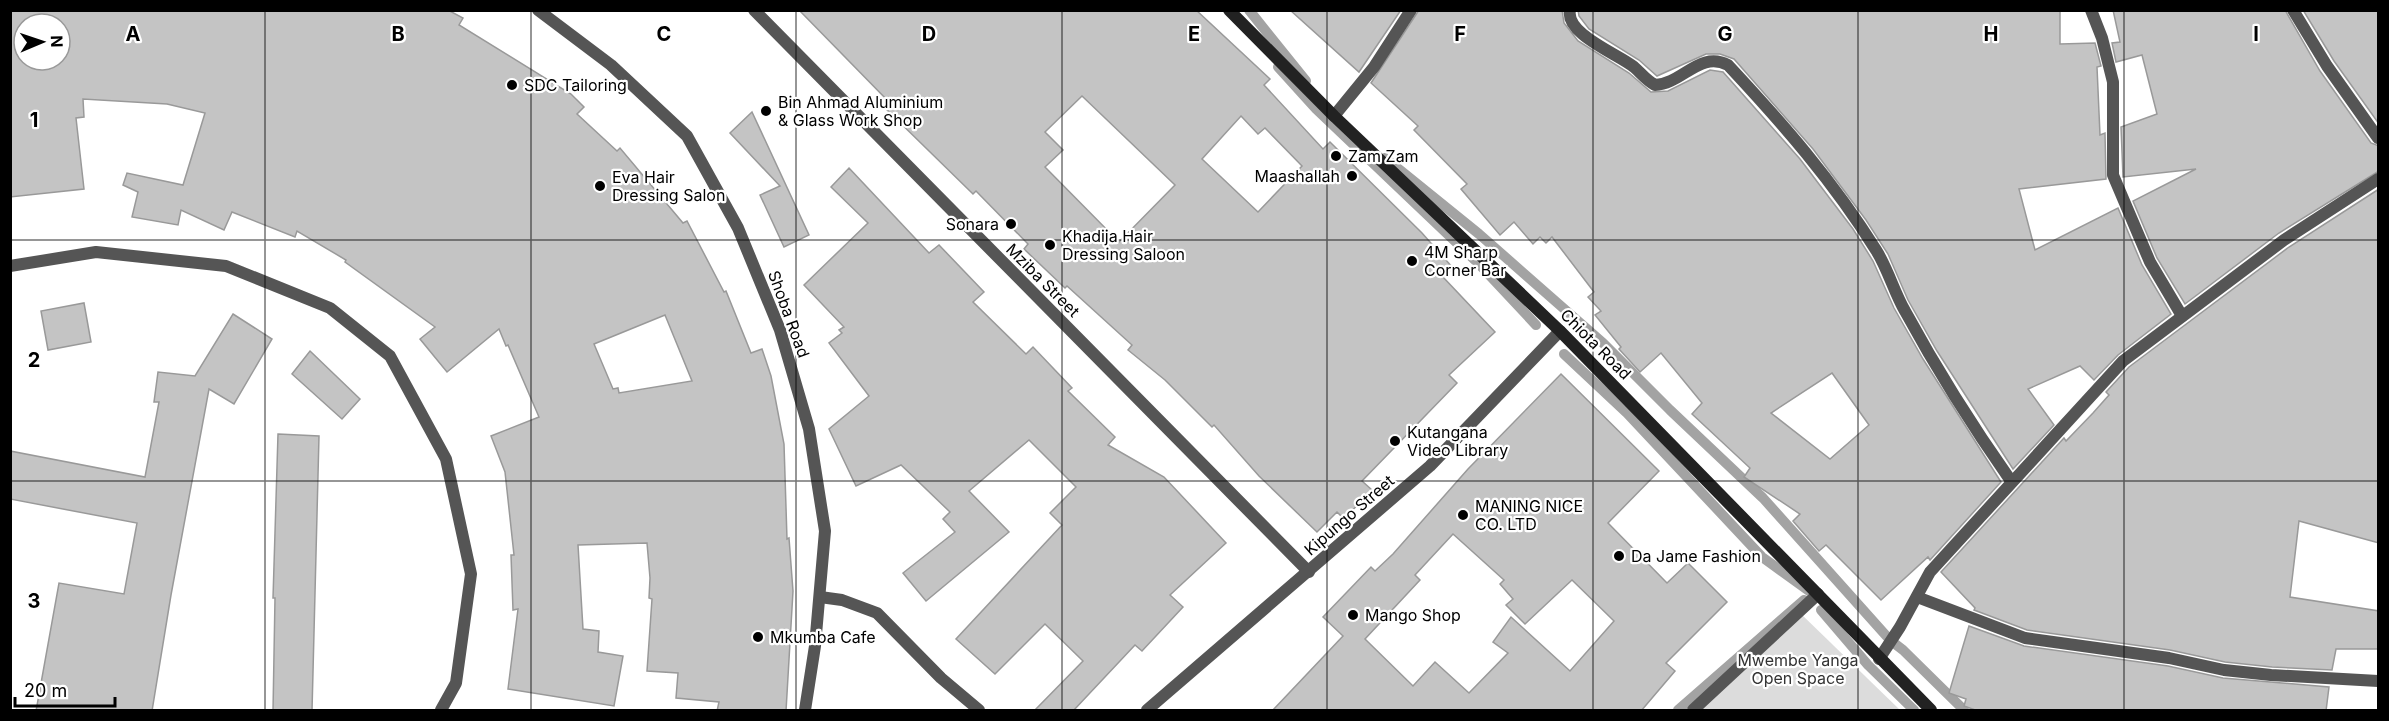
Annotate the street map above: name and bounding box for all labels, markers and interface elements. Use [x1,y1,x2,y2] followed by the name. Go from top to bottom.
[12,12,72,72] north arrow
[126,22,141,46] text: A
[391,22,405,46] text: B
[657,22,671,46] text: C
[922,22,936,46] text: D
[1188,22,1200,46] text: E
[1454,22,1466,46] text: F
[1717,22,1733,46] text: G
[1984,22,1998,46] text: H
[2253,22,2259,46] text: I
[47,35,67,48] text: N
[524,75,627,95] place label: SDC Tailoring
[505,78,519,92] marker: SDC Tailoring
[778,92,943,130] place label: Bin Ahmad Aluminium & Glass Work Shop
[759,104,773,118] marker: Bin Ahmad Aluminium & Glass Work Shop
[30,108,38,132] text: 1
[1348,146,1419,166] place label: Zam Zam
[1329,149,1343,163] marker: Zam Zam
[1254,166,1340,186] place label: Maashallah
[612,167,725,205] place label: Eva Hair Dressing Salon
[1345,169,1359,183] marker: Maashallah
[593,179,607,193] marker: Eva Hair Dressing Salon
[946,214,999,234] place label: Sonara
[1004,217,1018,231] marker: Sonara
[1062,226,1185,264] place label: Khadija Hair Dressing Saloon
[1043,238,1057,252] marker: Khadija Hair Dressing Saloon
[1002,239,1084,321] street label: Mziba Street
[1424,242,1506,280] place label: 4M Sharp Corner Bar
[1405,254,1419,268] marker: 4M Sharp Corner Bar
[764,268,814,360] street label: Shoba Road
[1556,304,1636,384] street label: Chiota Road
[28,348,40,372] text: 2
[1407,422,1508,460] place label: Kutangana Video Library
[1388,434,1402,448] marker: Kutangana Video Library
[1300,471,1398,559] street label: Kipungo Street
[1475,496,1583,534] place label: MANING NICE CO. LTD
[1456,508,1470,522] marker: MANING NICE CO. LTD
[1631,546,1761,566] place label: Da Jame Fashion
[1612,549,1626,563] marker: Da Jame Fashion
[28,589,40,613] text: 3
[1365,605,1461,625] place label: Mango Shop
[1346,608,1360,622] marker: Mango Shop
[770,627,876,647] place label: Mkumba Cafe
[751,630,765,644] marker: Mkumba Cafe
[1737,650,1859,688] park label: Mwembe Yanga Open Space
[15,670,116,708] scale bar
[24,680,67,701] text: 20 m

